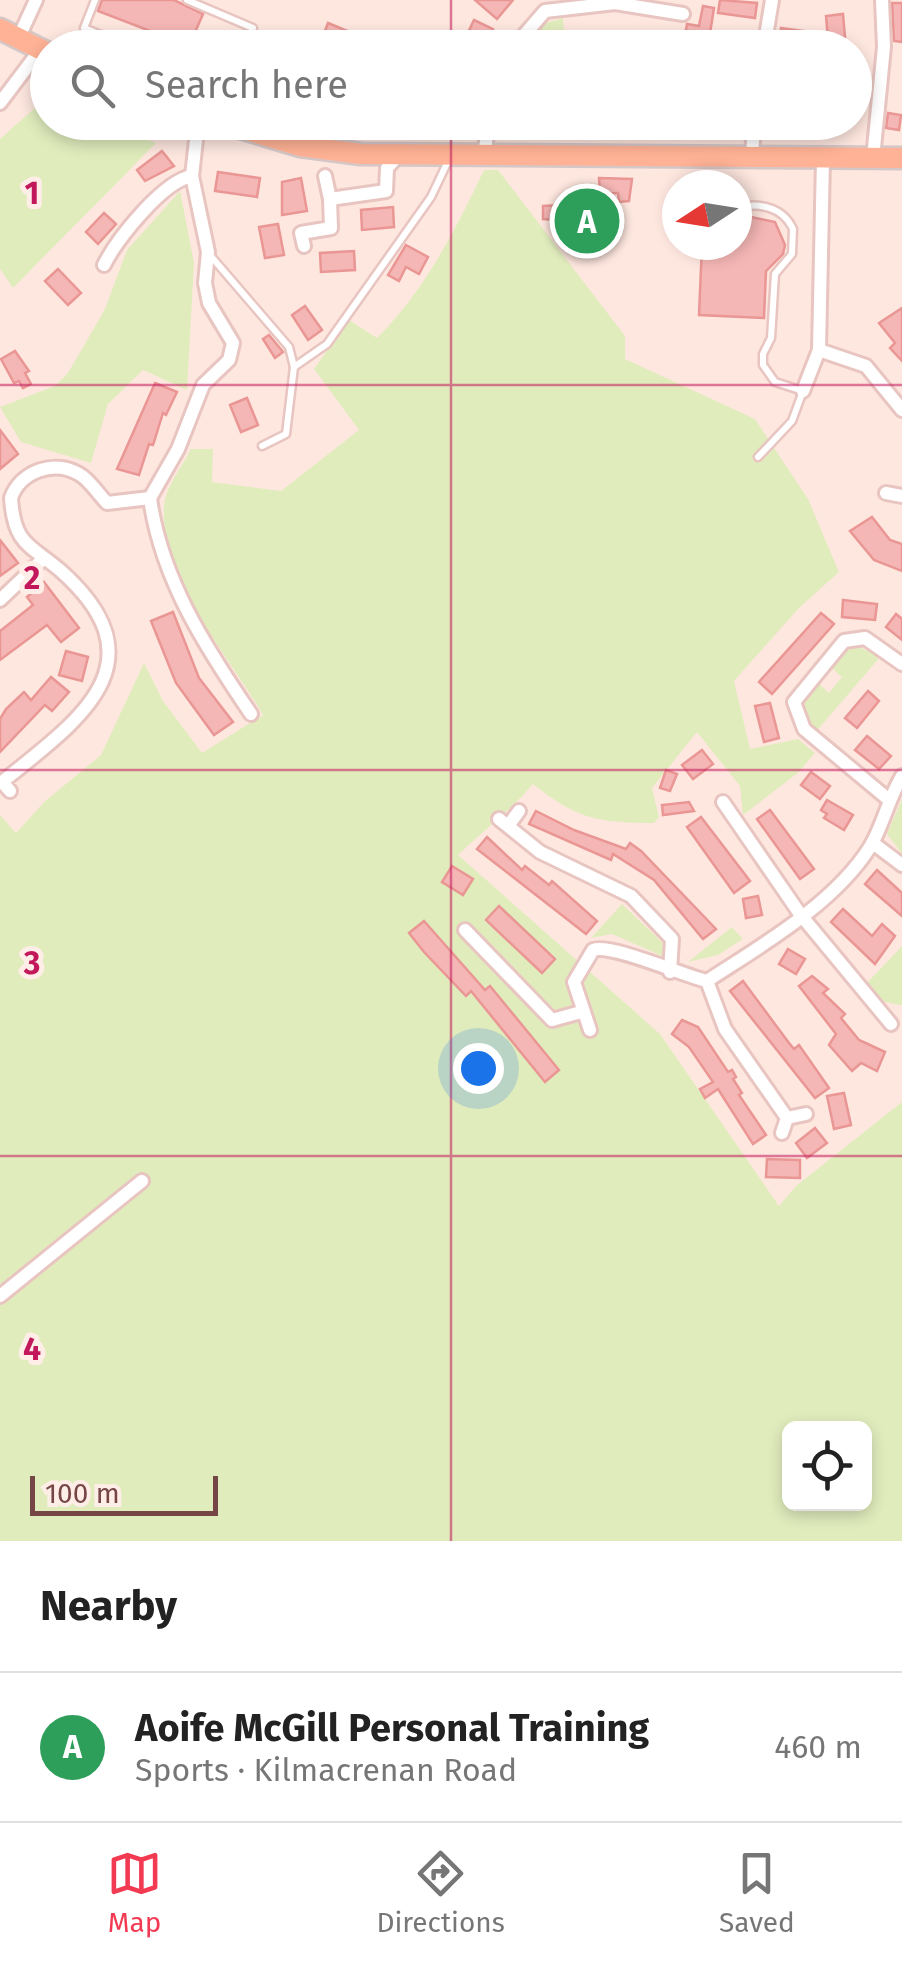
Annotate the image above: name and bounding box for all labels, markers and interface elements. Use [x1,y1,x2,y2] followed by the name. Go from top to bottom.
[30,30,872,140] search box
[65,58,120,113] icon: search
[145,62,348,108] text: Search here
[662,170,752,260] north arrow
[25,174,39,212] text: 1
[554,184,620,258] pin: A
[24,559,40,597] text: 2
[23,944,40,982] text: 3
[453,1043,504,1094] your location
[23,1330,41,1368] text: 4
[782,1421,872,1511] map controls
[782,1421,872,1511] button: locate
[30,1471,218,1516] scale bar
[45,1477,120,1510] text: 100 m
[40,1581,177,1631] text: Nearby
[135,1705,649,1751] text: Aoife McGill Personal Training
[63,1728,82,1766] text: A
[774,1728,862,1766] text: 460 m
[135,1751,517,1789] text: Sports · Kilmacrenan Road
[107,1846,162,1939] tab: Map
[376,1846,505,1939] tab: Directions
[719,1846,795,1939] tab: Saved

